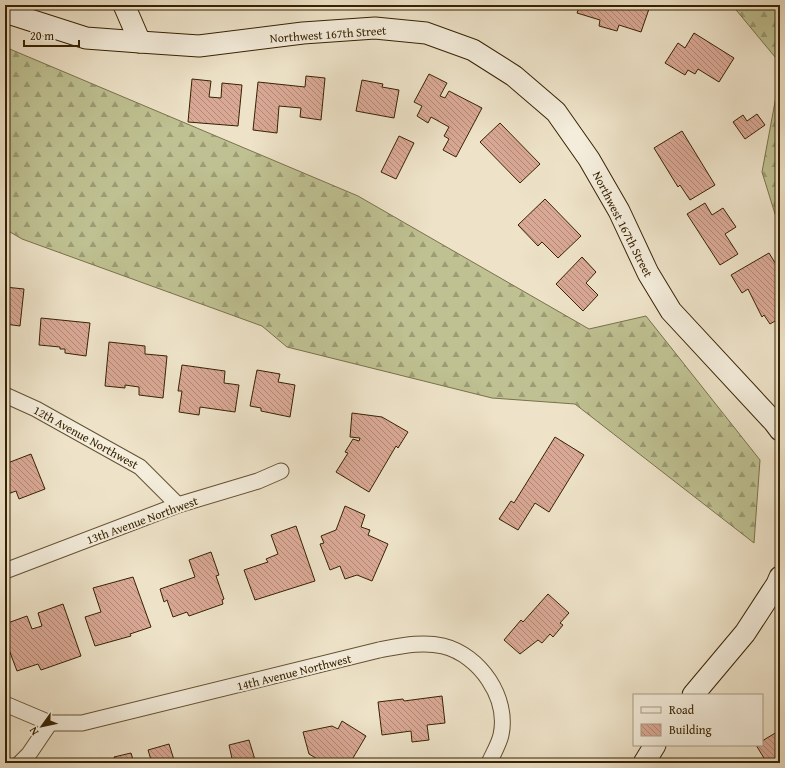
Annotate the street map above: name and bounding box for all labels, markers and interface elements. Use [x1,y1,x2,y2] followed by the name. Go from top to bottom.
[269,21,388,47] street label: Northwest 167th Street
[24,22,79,48] scale bar
[30,27,54,44] text: 20 m
[589,168,657,281] street label: Northwest 167th Street
[30,401,142,473] street label: 12th Avenue Northwest
[84,492,201,548] street label: 13th Avenue Northwest
[235,649,354,694] street label: 14th Avenue Northwest
[633,694,763,746] legend
[669,701,695,718] text: Road
[22,706,62,746] north arrow
[669,721,712,738] text: Building
[25,723,42,739] text: N

